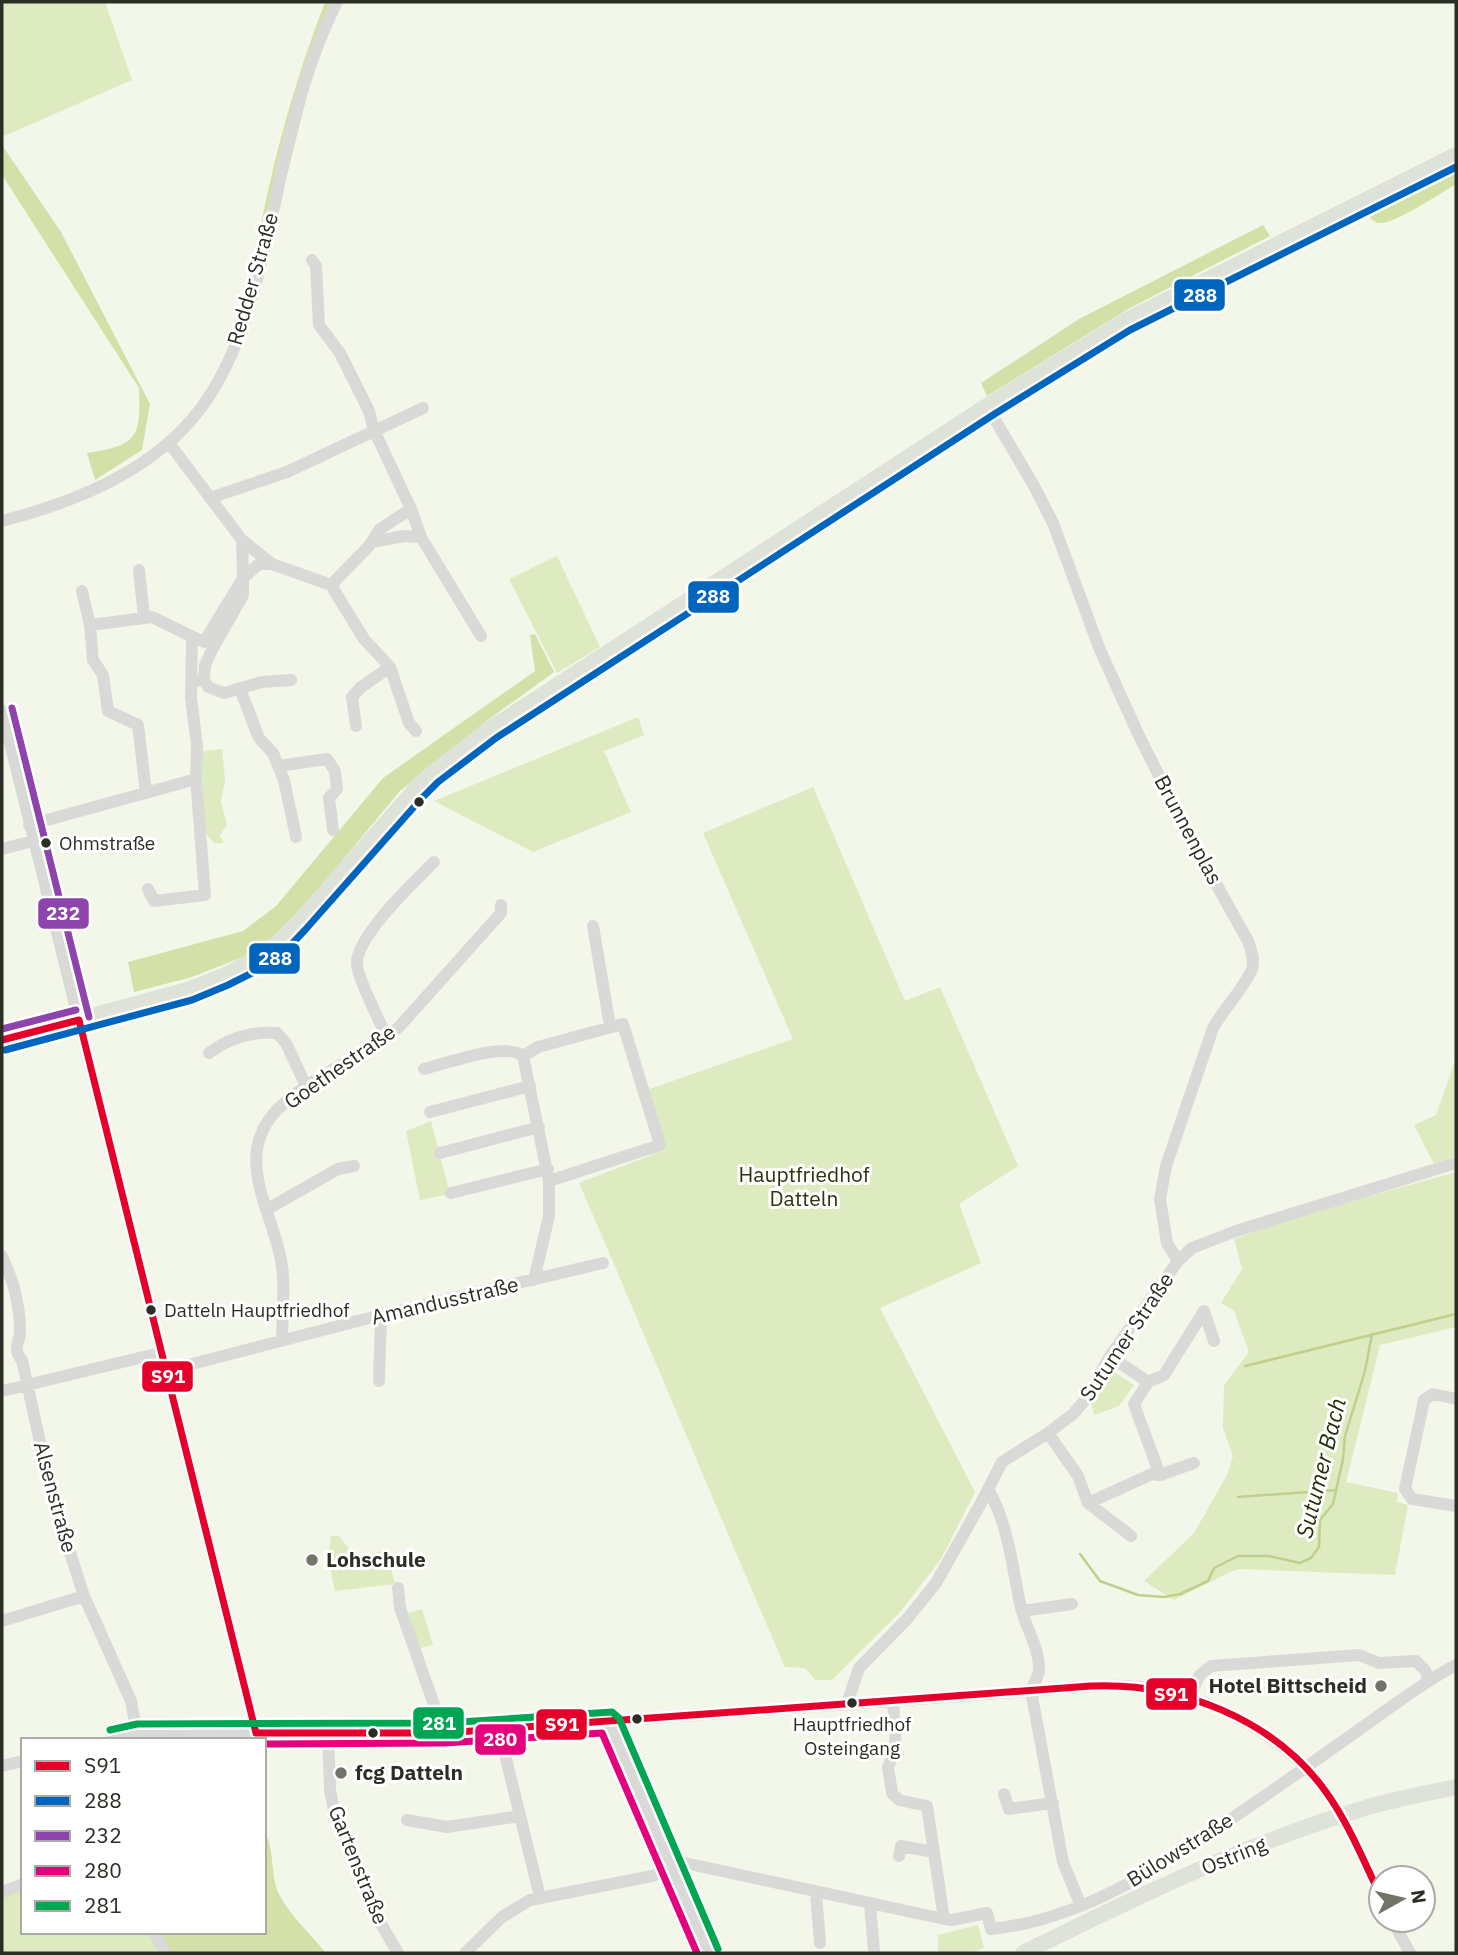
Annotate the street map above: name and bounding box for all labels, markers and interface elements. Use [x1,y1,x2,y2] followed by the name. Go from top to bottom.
[220,209,284,348] street label: Redder Straße
[1173,278,1226,312] line badge: 288
[1183,283,1217,307] text: 288
[687,580,740,614] line badge: 288
[696,584,730,608] text: 288
[1148,770,1229,889] street label: Brunnenplas
[412,795,426,809] unlabelled marker
[59,831,155,855] place label: Ohmstraße
[39,836,53,850] marker: Ohmstraße
[37,897,90,930] line badge: 232
[46,901,80,925] text: 232
[248,942,301,975] line badge: 288
[258,946,292,970] text: 288
[278,1017,401,1115] street label: Goethestraße
[738,1160,870,1212] park label: Hauptfriedhof Datteln
[1073,1267,1180,1406] street label: Sutumer Straße
[368,1269,521,1331] street label: Amandusstraße
[164,1298,349,1322] place label: Datteln Hauptfriedhof
[144,1303,158,1317] marker: Datteln Hauptfriedhof
[141,1360,194,1393] line badge: S91
[151,1364,186,1388] text: S91
[1288,1395,1352,1541] water label: Sutumer Bach
[28,1438,84,1555] street label: Alsenstraße
[326,1545,426,1573] place label: Lohschule
[304,1552,320,1568] marker: Lohschule
[1208,1671,1367,1699] place label: Hotel Bittscheid
[1145,1677,1198,1711] line badge: S91
[1373,1678,1389,1694] marker: Hotel Bittscheid
[1154,1682,1189,1706] text: S91
[845,1696,859,1710] marker: Hauptfriedhof Osteingang
[412,1706,465,1740] line badge: 281
[535,1708,588,1741] line badge: S91
[422,1711,457,1735] text: 281
[545,1712,580,1736] text: S91
[630,1712,644,1726] unlabelled marker
[793,1712,911,1760] place label: Hauptfriedhof Osteingang
[474,1723,527,1756] line badge: 280
[366,1726,380,1740] unlabelled marker
[483,1727,517,1751] text: 280
[21,1738,266,1934] legend
[84,1751,121,1779] text: S91
[355,1758,463,1786] place label: fcg Datteln
[333,1765,349,1781] marker: fcg Datteln
[84,1786,122,1814] text: 288
[322,1801,395,1928] street label: Gartenstraße
[1121,1805,1238,1893] street label: Bülowstraße
[84,1821,122,1849] text: 232
[1197,1829,1271,1881] street label: Ostring
[84,1856,122,1884] text: 280
[1367,1864,1437,1934] north arrow
[1406,1888,1432,1905] text: N
[84,1891,122,1919] text: 281

